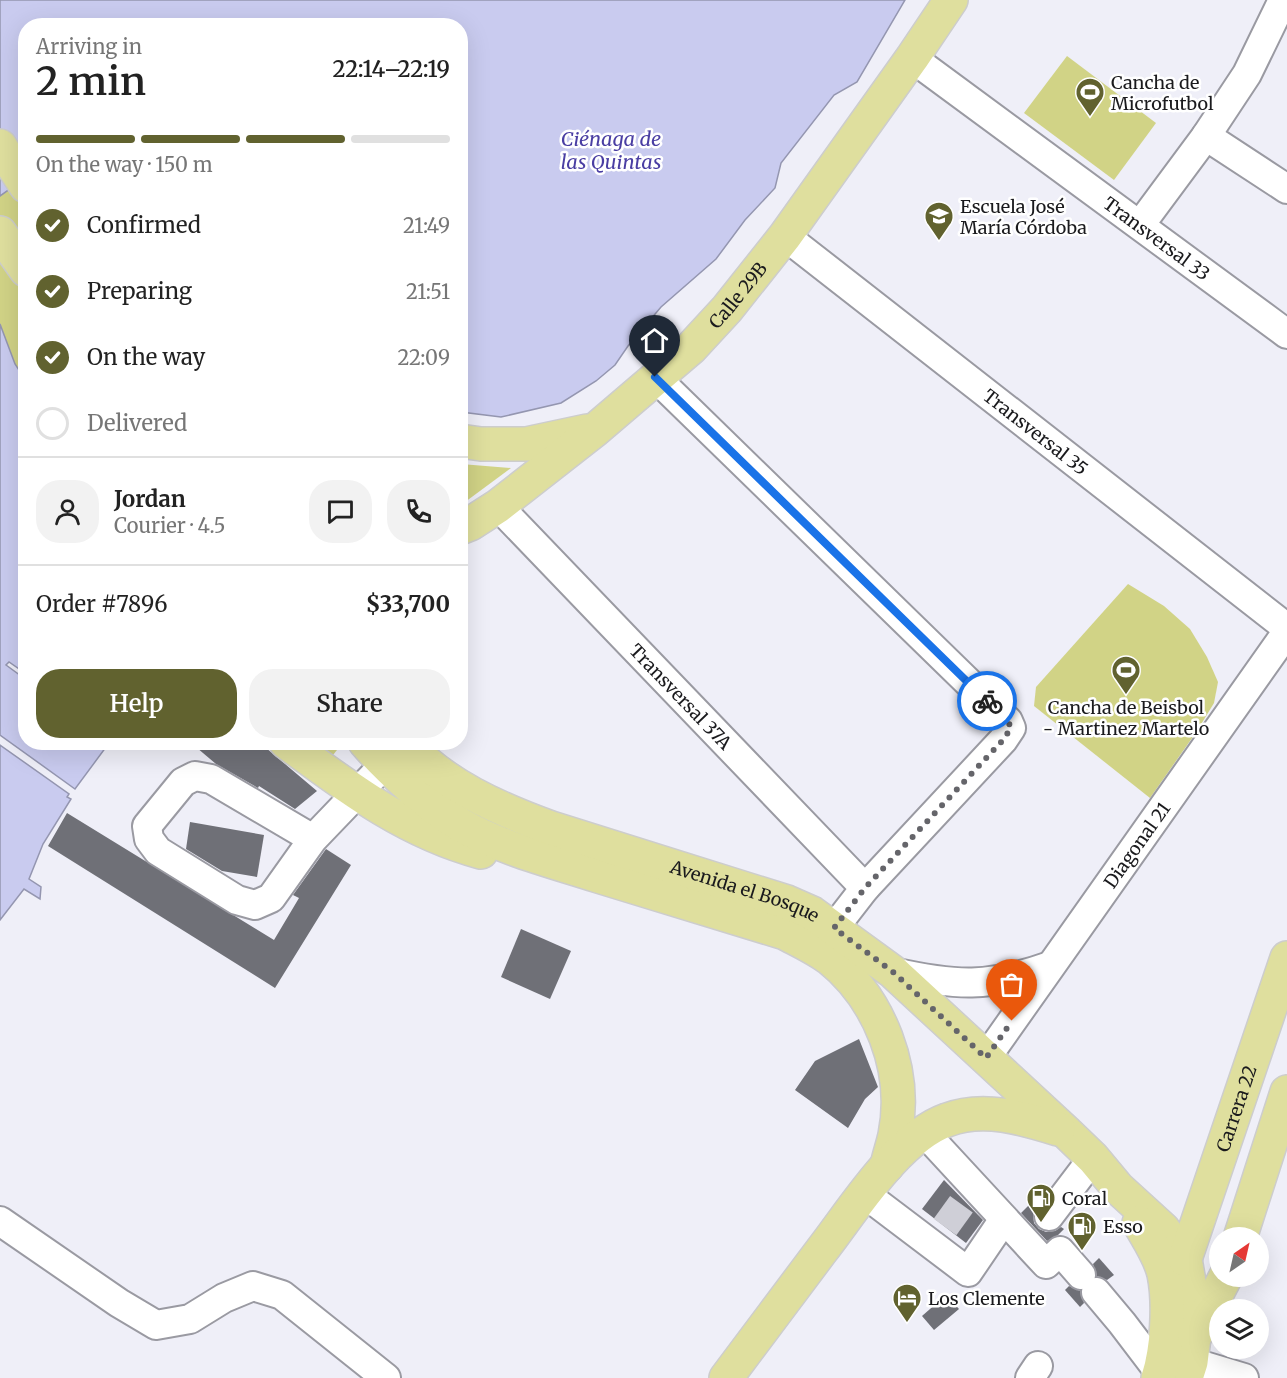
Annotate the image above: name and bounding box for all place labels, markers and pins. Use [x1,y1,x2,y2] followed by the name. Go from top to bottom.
[1111,71,1214,115] place label: Cancha de Microfutbol
[1074,76,1106,118] sports icon: Cancha de Microfutbol
[960,195,1087,239] place label: Escuela José María Córdoba
[923,200,955,242] school or university icon: Escuela José María Córdoba
[629,315,680,377] pin
[1110,654,1142,696] sports icon: Cancha de Beisbol - Martinez Martelo
[1043,696,1209,740] place label: Cancha de Beisbol - Martinez Martelo
[986,959,1037,1021] pin
[1025,1182,1057,1224] fuel station icon: Coral
[1062,1187,1108,1210] place label: Coral
[1066,1210,1098,1252] fuel station icon: Esso
[1103,1215,1143,1238] place label: Esso
[891,1282,923,1324] hotel icon: Los Clemente
[928,1287,1045,1310] place label: Los Clemente

